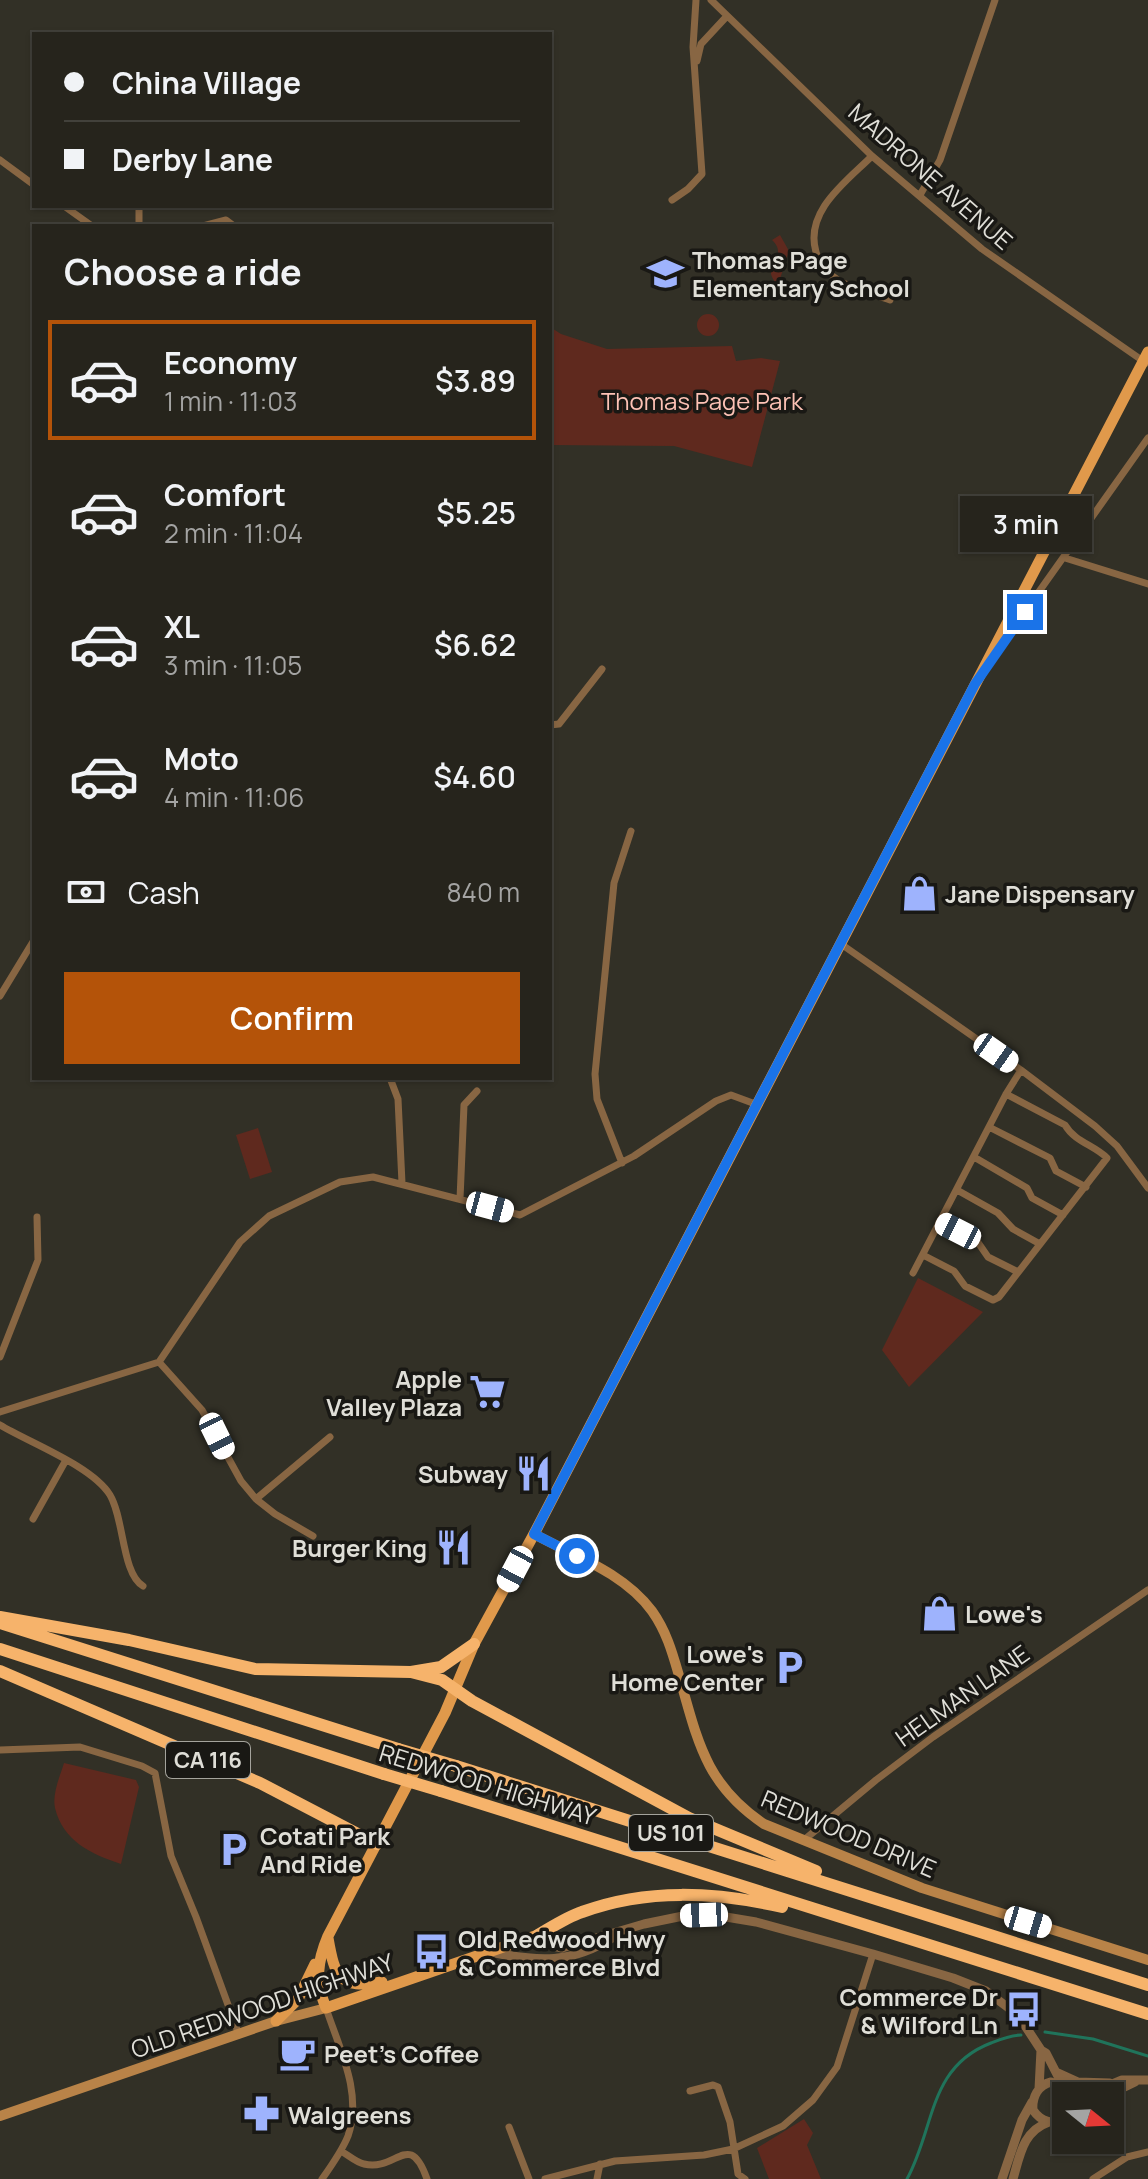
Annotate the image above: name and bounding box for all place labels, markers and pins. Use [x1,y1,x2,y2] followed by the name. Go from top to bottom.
[692,243,910,304] place label: Thomas Page Elementary School
[647,254,685,292] school or university icon: Thomas Page Elementary School
[900,874,938,912] shop icon: Jane Dispensary
[945,877,1135,910] place label: Jane Dispensary
[326,1362,462,1423] place label: Apple Valley Plaza
[469,1373,507,1411] supermarket icon: Apple Valley Plaza
[515,1454,553,1492] restaurant icon: Subway
[418,1457,509,1490] place label: Subway
[434,1528,472,1566] restaurant icon: Burger King
[292,1531,427,1564] place label: Burger King
[920,1594,958,1632] shop icon: Lowe's
[965,1597,1043,1630] place label: Lowe's
[611,1637,764,1698] place label: Lowe's Home Center
[771,1648,809,1686] parking icon: Lowe's Home Center
[260,1819,391,1880] place label: Cotati Park And Ride
[215,1830,253,1868] parking icon: Cotati Park And Ride
[458,1922,666,1983] place label: Old Redwood Hwy & Commerce Blvd
[413,1933,451,1971] bus stop icon: Old Redwood Hwy & Commerce Blvd
[840,1980,998,2041] place label: Commerce Dr & Wilford Ln
[1005,1991,1043,2029] bus stop icon: Commerce Dr & Wilford Ln
[279,2034,317,2072] cafe icon: Peet's Coffee
[324,2037,479,2070] place label: Peet's Coffee
[243,2095,281,2133] pharmacy icon: Walgreens
[288,2098,412,2131] place label: Walgreens

